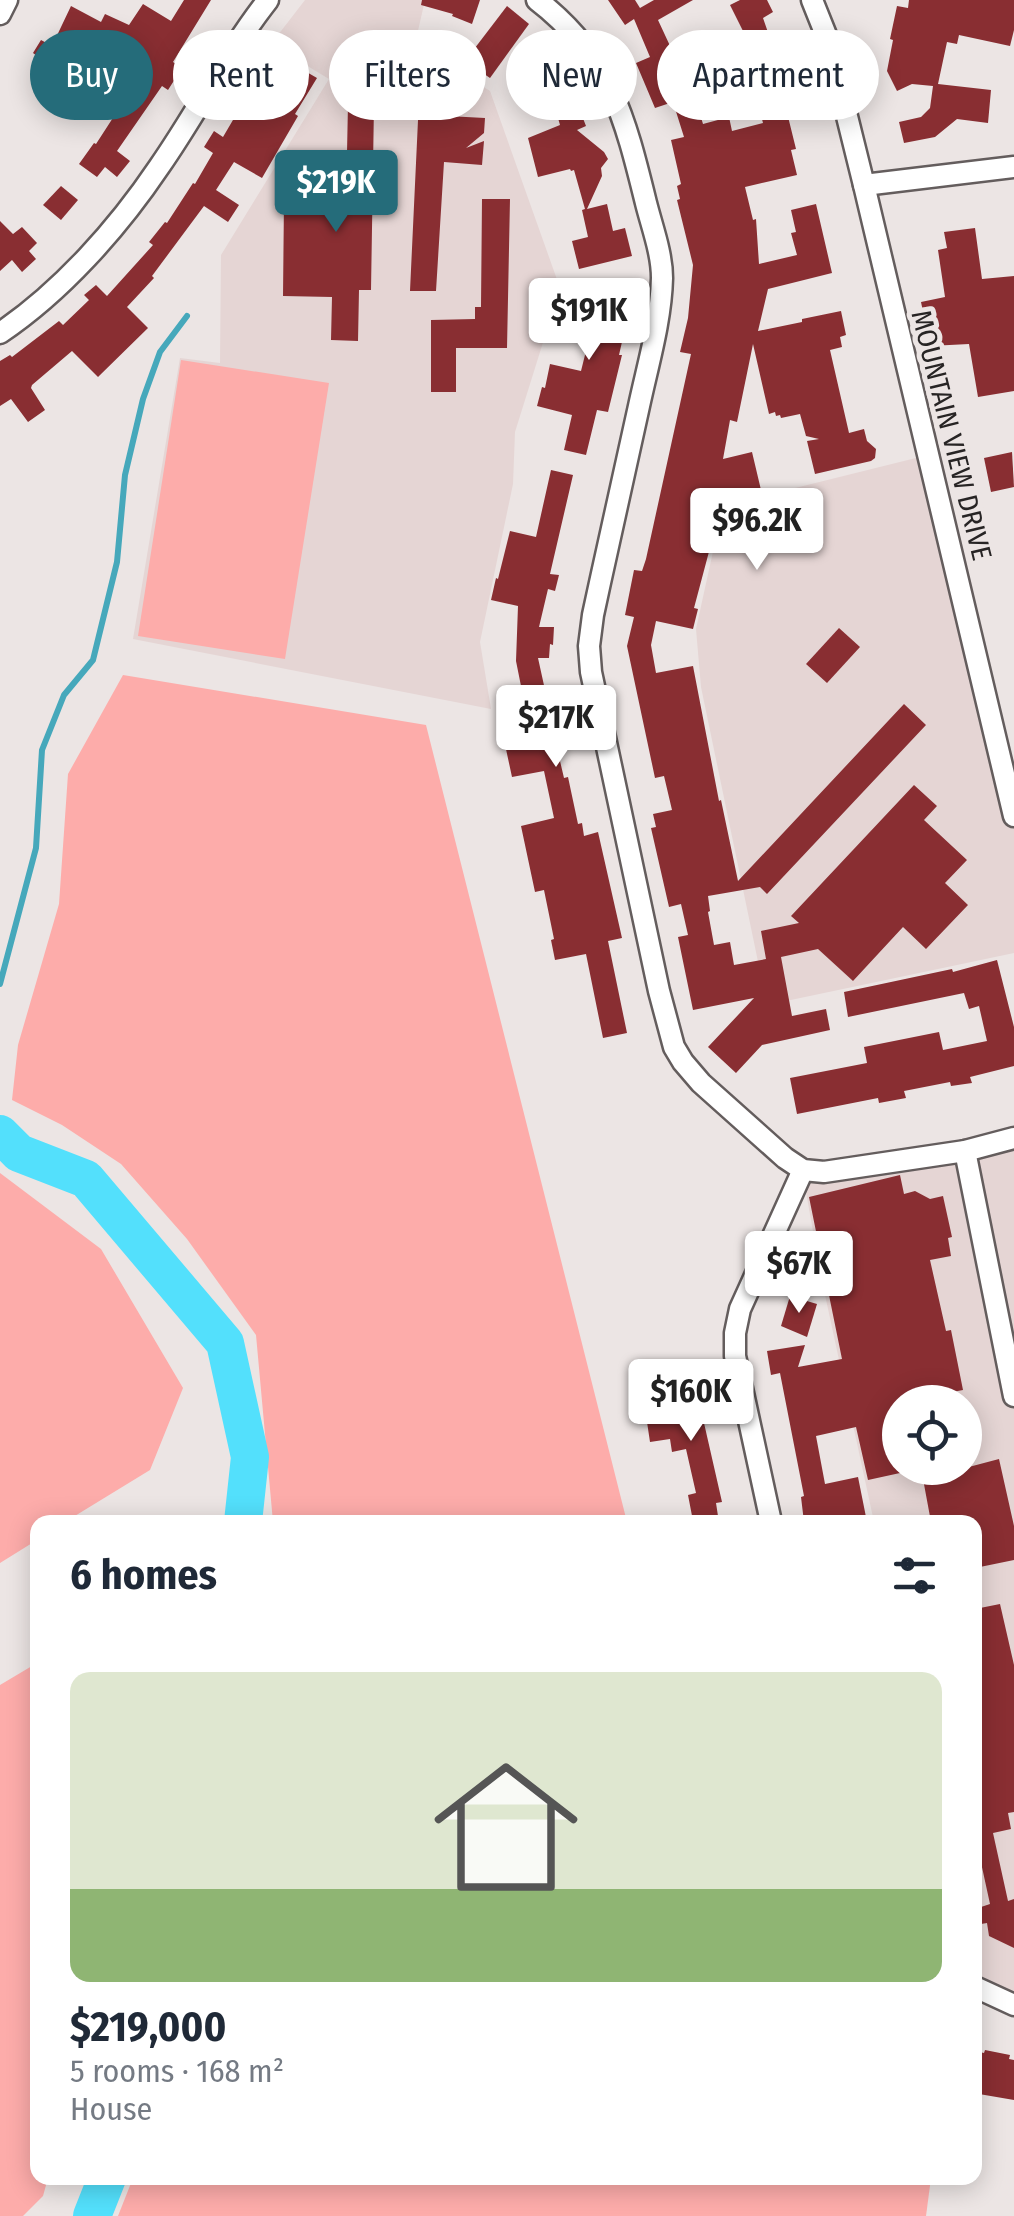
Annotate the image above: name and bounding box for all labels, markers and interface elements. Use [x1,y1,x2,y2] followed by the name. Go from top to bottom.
[30,30,153,120] chip: Buy
[173,30,309,120] chip: Rent
[329,30,486,120] chip: Filters
[506,30,637,120] chip: New
[657,30,879,120] chip: Apartment
[266,150,406,235] pin: $219K
[297,163,375,201] text: $219K
[519,278,659,363] pin: $191K
[551,291,627,329] text: $191K
[904,307,999,564] street label: MOUNTAIN VIEW DRIVE
[676,488,838,573] pin: $96.2K
[712,501,802,539] text: $96.2K
[486,685,626,770] pin: $217K
[518,698,594,736] text: $217K
[740,1231,858,1316] pin: $67K
[767,1244,831,1282] text: $67K
[621,1359,761,1444] pin: $160K
[650,1372,732,1410] text: $160K
[882,1385,982,1485] map controls
[882,1385,982,1485] button: locate
[887,1548,942,1603] icon: filters
[70,1550,217,1600] text: 6 homes
[416,1737,596,1917] icon: home
[70,2002,226,2052] text: $219,000
[70,2052,284,2090] text: 5 rooms · 168 m²
[70,2090,152,2128] text: House

